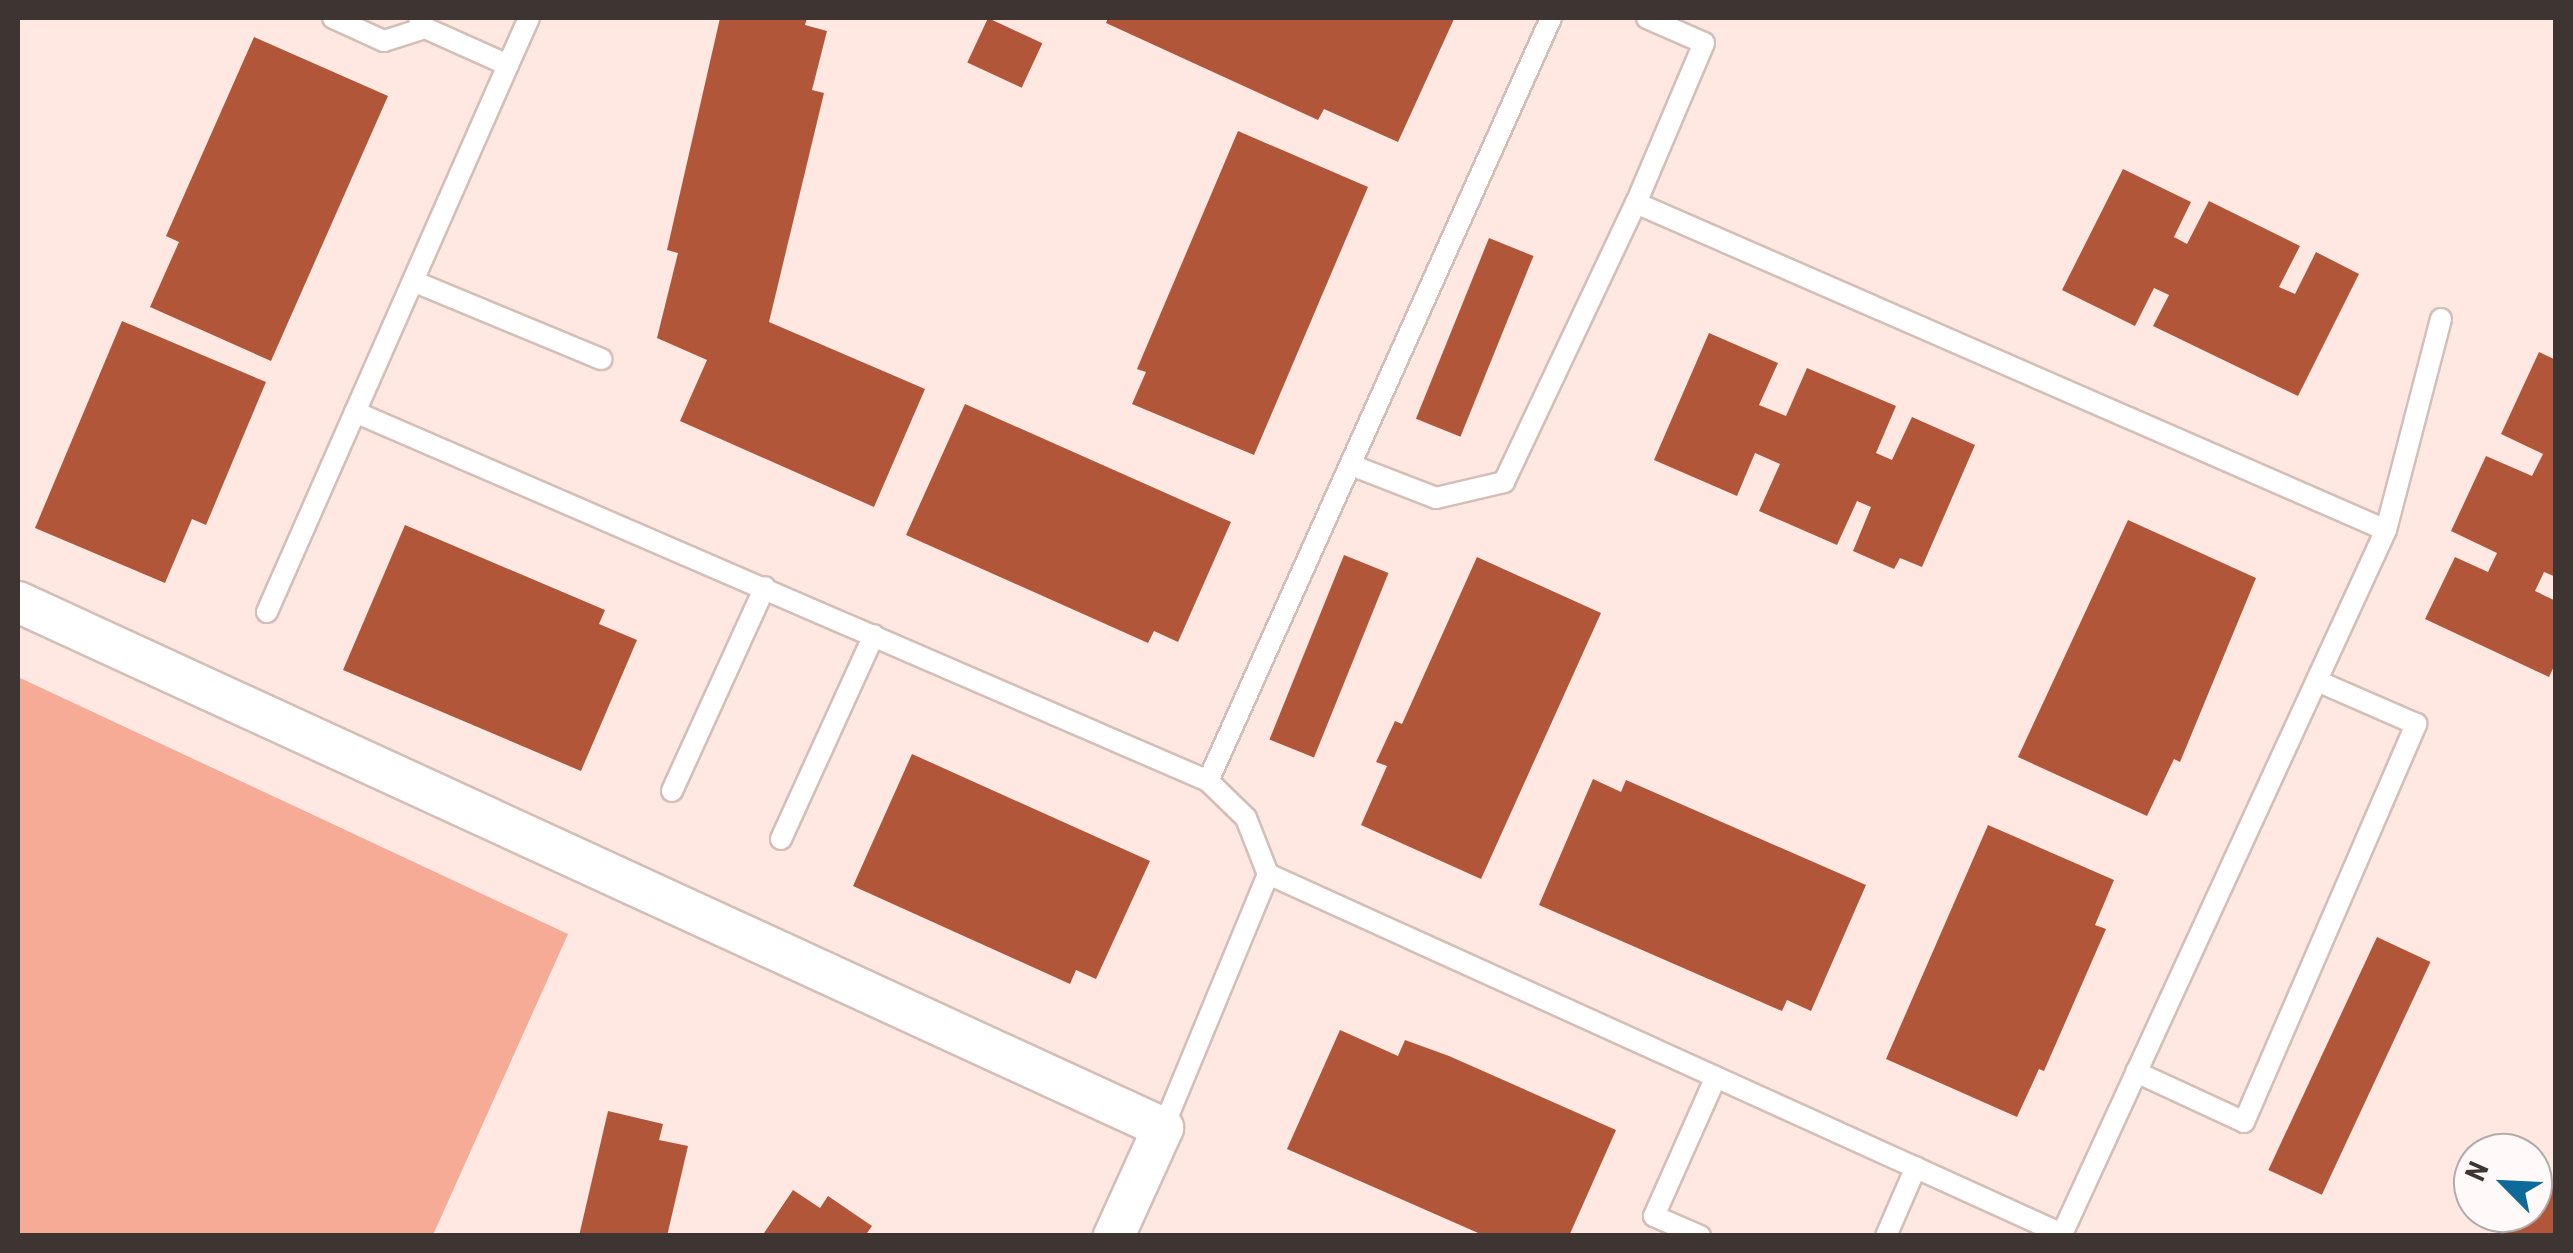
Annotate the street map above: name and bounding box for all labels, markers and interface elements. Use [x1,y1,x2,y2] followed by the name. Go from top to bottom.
[2453,1133,2553,1233] north arrow
[2458,1157,2496,1186] text: N

